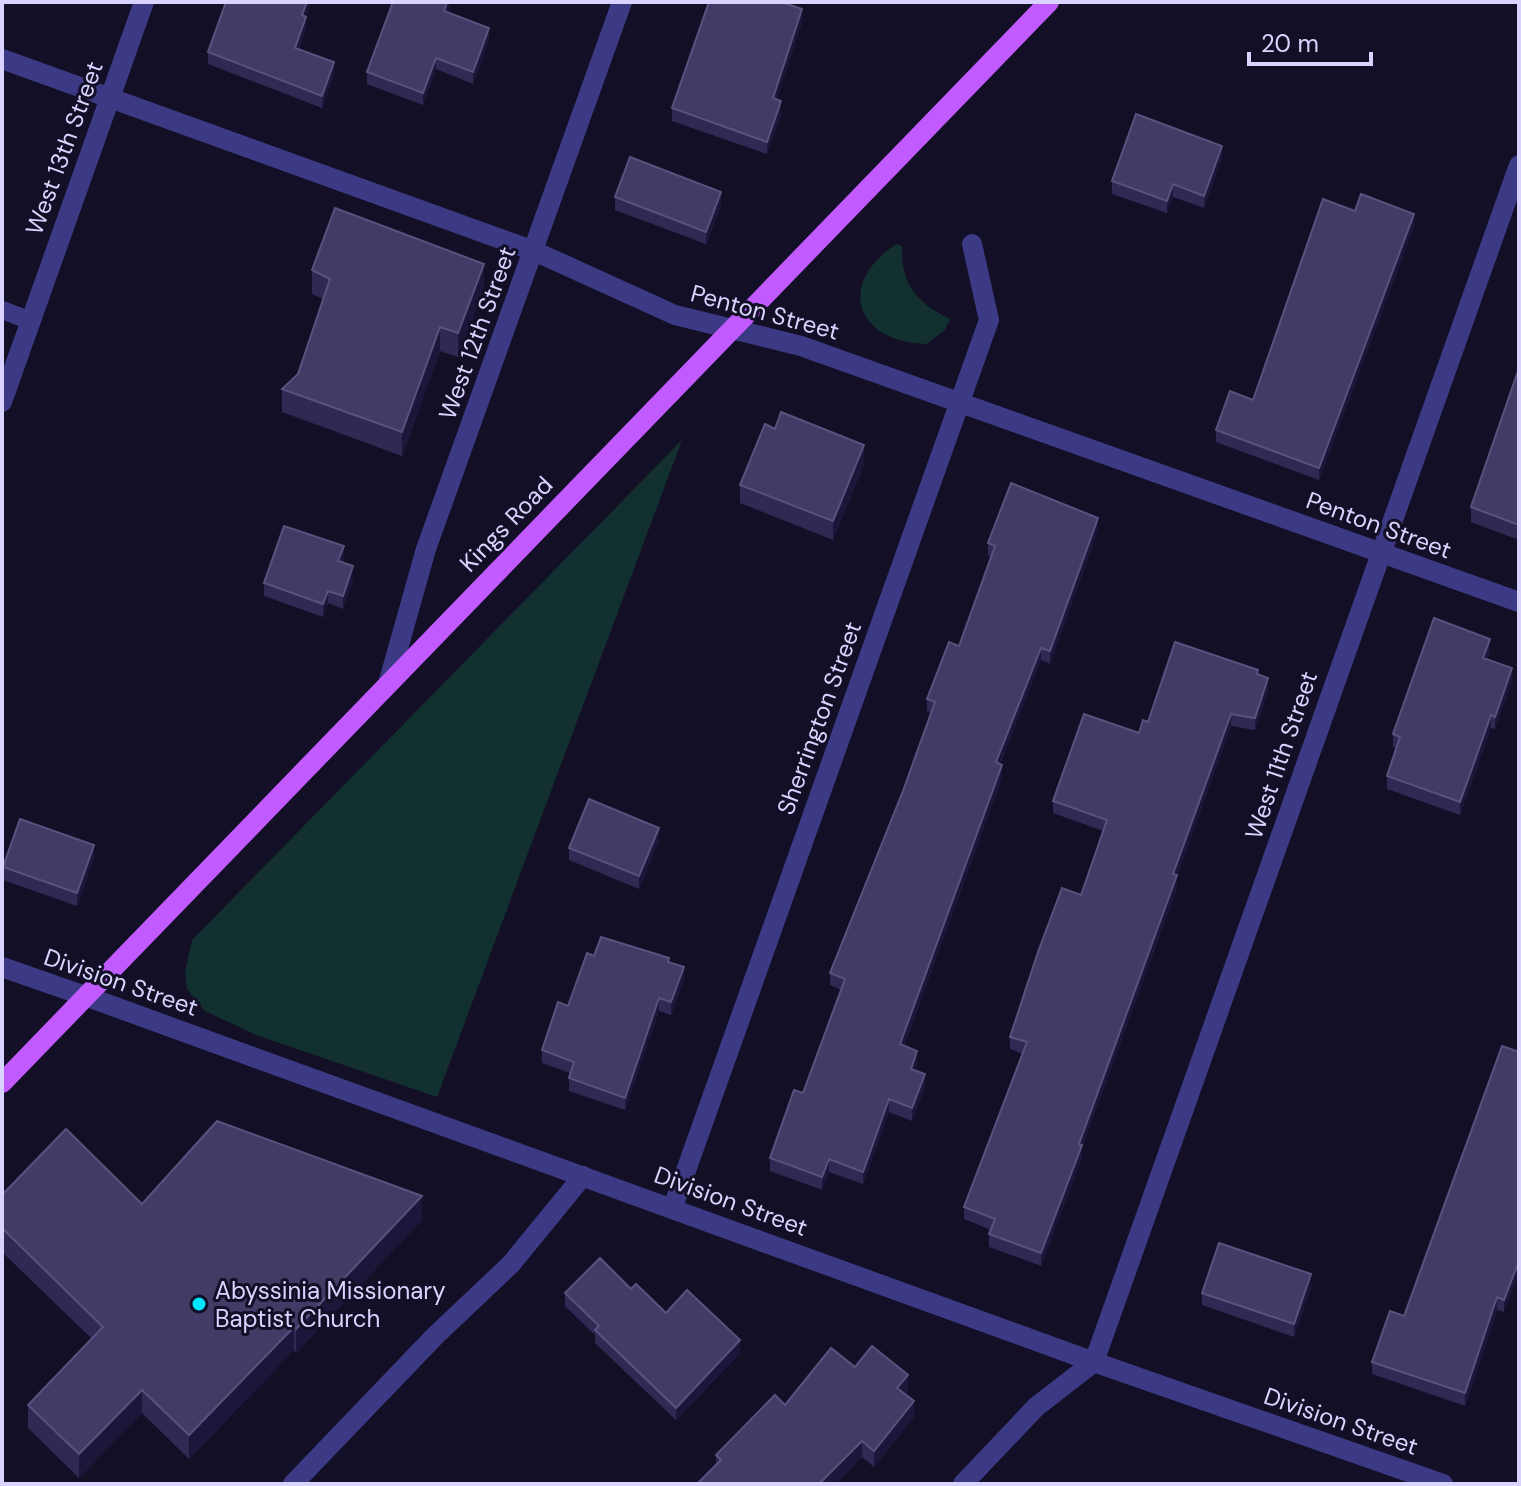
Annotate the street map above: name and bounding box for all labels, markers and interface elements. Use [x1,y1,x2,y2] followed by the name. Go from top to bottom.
[1249,16,1371,66] scale bar
[1261,28,1319,59] text: 20 m
[18,57,110,239] street label: West 13th Street
[431,242,523,424] street label: West 12th Street
[688,277,842,347] street label: Penton Street
[453,470,559,578] street label: Kings Road
[1302,484,1456,566] street label: Penton Street
[770,617,868,819] street label: Sherrington Street
[1238,667,1324,843] street label: West 11th Street
[40,941,202,1023] street label: Division Street
[650,1159,812,1243] street label: Division Street
[215,1275,446,1334] place label: Abyssinia Missionary Baptist Church
[190,1295,208,1313] marker: Abyssinia Missionary Baptist Church
[1260,1380,1422,1462] street label: Division Street

